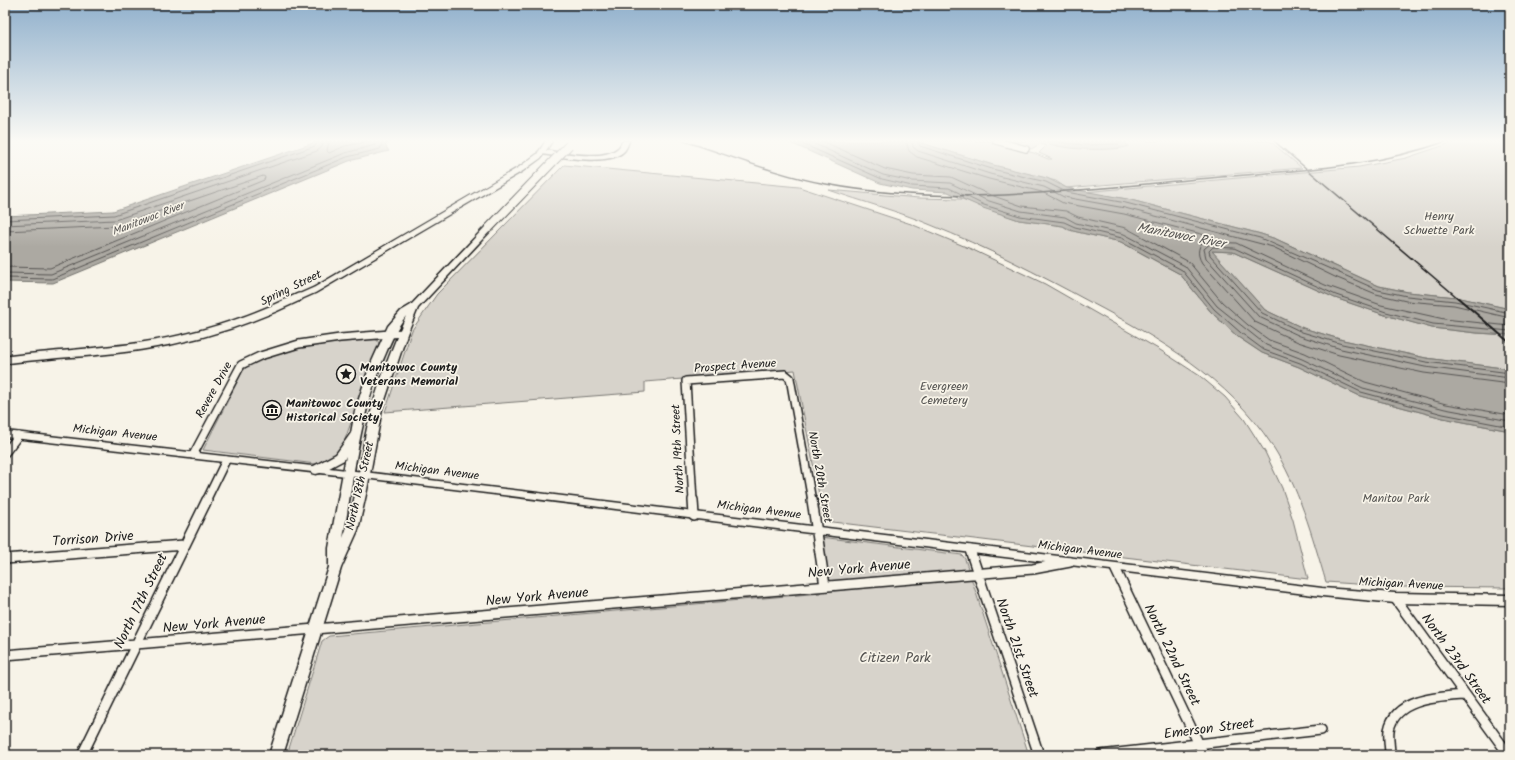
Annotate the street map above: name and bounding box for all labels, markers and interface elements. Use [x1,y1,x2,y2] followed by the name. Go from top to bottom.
[110,196,189,241] water label: Manitowoc River
[1404,207,1475,240] park label: Henry Schuette Park
[1135,217,1229,255] water label: Manitowoc River
[257,265,325,311] street label: Spring Street
[693,354,777,378] street label: Prospect Avenue
[191,358,238,422] street label: Revere Drive
[360,358,459,391] place label: Manitowoc County Veterans Memorial
[335,363,357,385] place icon: Manitowoc County Veterans Memorial
[920,377,968,410] park label: Evergreen Cemetery
[286,394,384,427] place label: Manitowoc County Historical Society
[261,399,283,421] museum icon: Manitowoc County Historical Society
[666,404,690,494] street label: North 19th Street
[72,419,159,447] street label: Michigan Avenue
[803,430,837,525] street label: North 20th Street
[341,439,380,532] street label: North 18th Street
[394,456,481,486] street label: Michigan Avenue
[1363,489,1430,508] park label: Manitou Park
[716,495,803,525] street label: Michigan Avenue
[52,525,135,553] street label: Torrison Drive
[1037,535,1124,565] street label: Michigan Avenue
[108,549,174,653] street label: North 17th Street
[807,553,912,584] street label: New York Avenue
[1358,572,1444,596] street label: Michigan Avenue
[485,581,590,612] street label: New York Avenue
[990,595,1045,701] street label: North 21st Street
[1138,600,1206,710] street label: North 22nd Street
[162,608,267,639] street label: New York Avenue
[1415,609,1497,710] street label: North 23rd Street
[859,647,931,669] park label: Citizen Park
[1162,712,1256,745] street label: Emerson Street

